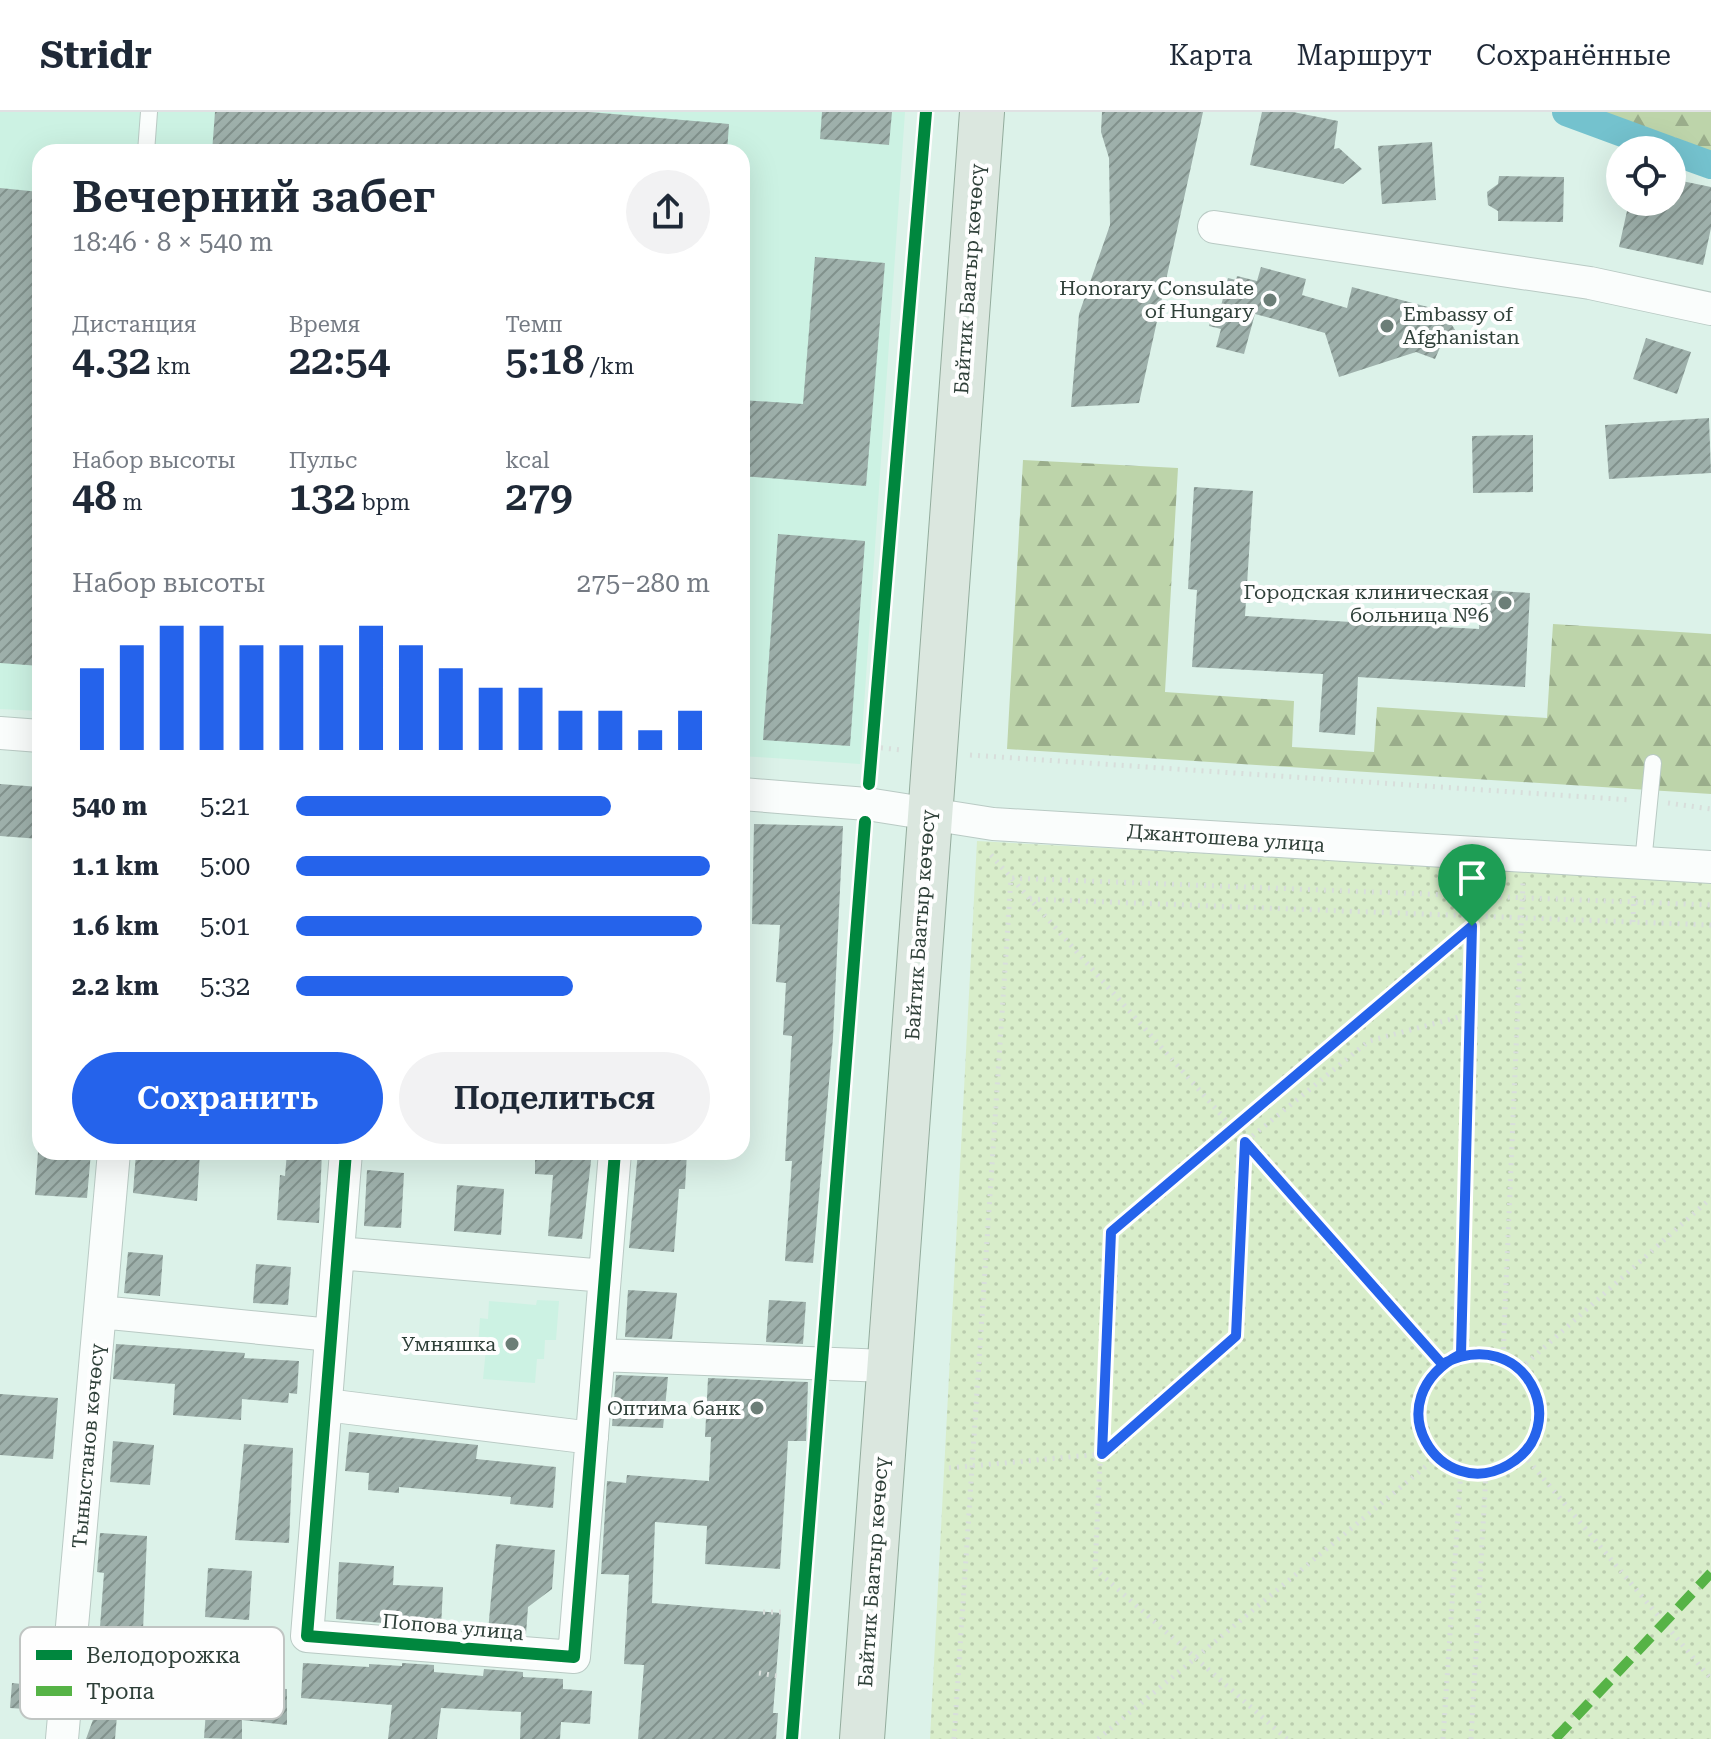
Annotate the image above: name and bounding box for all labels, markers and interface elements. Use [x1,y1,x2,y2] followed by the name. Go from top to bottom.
[40,33,152,77] text: Stridr
[1169,39,1253,72] text: Карта
[1297,39,1432,72] text: Маршрут
[1476,39,1671,72] text: Сохранённые
[1606,136,1686,216] map controls
[1606,136,1686,216] button: locate
[949,163,989,395] street label: Байтик Баатыр көчөсү
[626,170,710,254] button: share
[72,171,436,223] text: Вечерний забег
[72,227,273,257] text: 18:46 · 8 × 540 m
[1059,276,1254,323] place label: Honorary Consulate of Hungary
[1261,291,1279,309] marker: Honorary Consulate of Hungary
[1403,302,1520,349] place label: Embassy of Afghanistan
[72,312,196,337] text: Дистанция
[289,312,360,337] text: Время
[505,312,563,337] text: Темп
[1378,317,1396,335] marker: Embassy of Afghanistan
[72,337,151,384] text: 4.32
[289,337,390,384] text: 22:54
[505,337,584,384] text: 5:18
[151,354,191,379] text: km
[584,354,634,379] text: /km
[72,448,236,473] text: Набор высоты
[289,448,357,473] text: Пульс
[505,448,550,473] text: kcal
[72,473,117,520] text: 48
[289,473,356,520] text: 132
[505,473,573,520] text: 279
[117,490,142,515] text: m
[356,490,410,515] text: bpm
[72,568,265,598] text: Набор высоты
[577,568,710,598] text: 275–280 m
[1244,580,1489,627] place label: Городская клиническая больница №6
[1496,594,1514,612] marker: Городская клиническая больница №6
[72,791,147,821] text: 540 m
[200,791,250,821] text: 5:21
[900,809,940,1041] street label: Байтик Баатыр көчөсү
[1126,819,1326,857] street label: Джантошева улица
[1438,844,1506,926] pin
[72,851,159,881] text: 1.1 km
[200,851,250,881] text: 5:00
[1450,856,1494,900] icon: arrive
[72,911,159,941] text: 1.6 km
[200,911,250,941] text: 5:01
[72,971,159,1001] text: 2.2 km
[200,971,250,1001] text: 5:32
[72,1052,383,1144] button: Сохранить
[399,1052,710,1144] button: Поделиться
[401,1332,496,1356] place label: Умняшка
[503,1335,521,1353] marker: Умняшка
[67,1342,109,1549] street label: Тыныстанов көчөсү
[607,1396,741,1420] place label: Оптима банк
[748,1399,766,1417] marker: Оптима банк
[853,1456,893,1688] street label: Байтик Баатыр көчөсү
[381,1609,525,1645] street label: Попова улица
[20,1627,284,1719] legend
[86,1643,240,1668] text: Велодорожка
[86,1679,154,1704] text: Тропа

